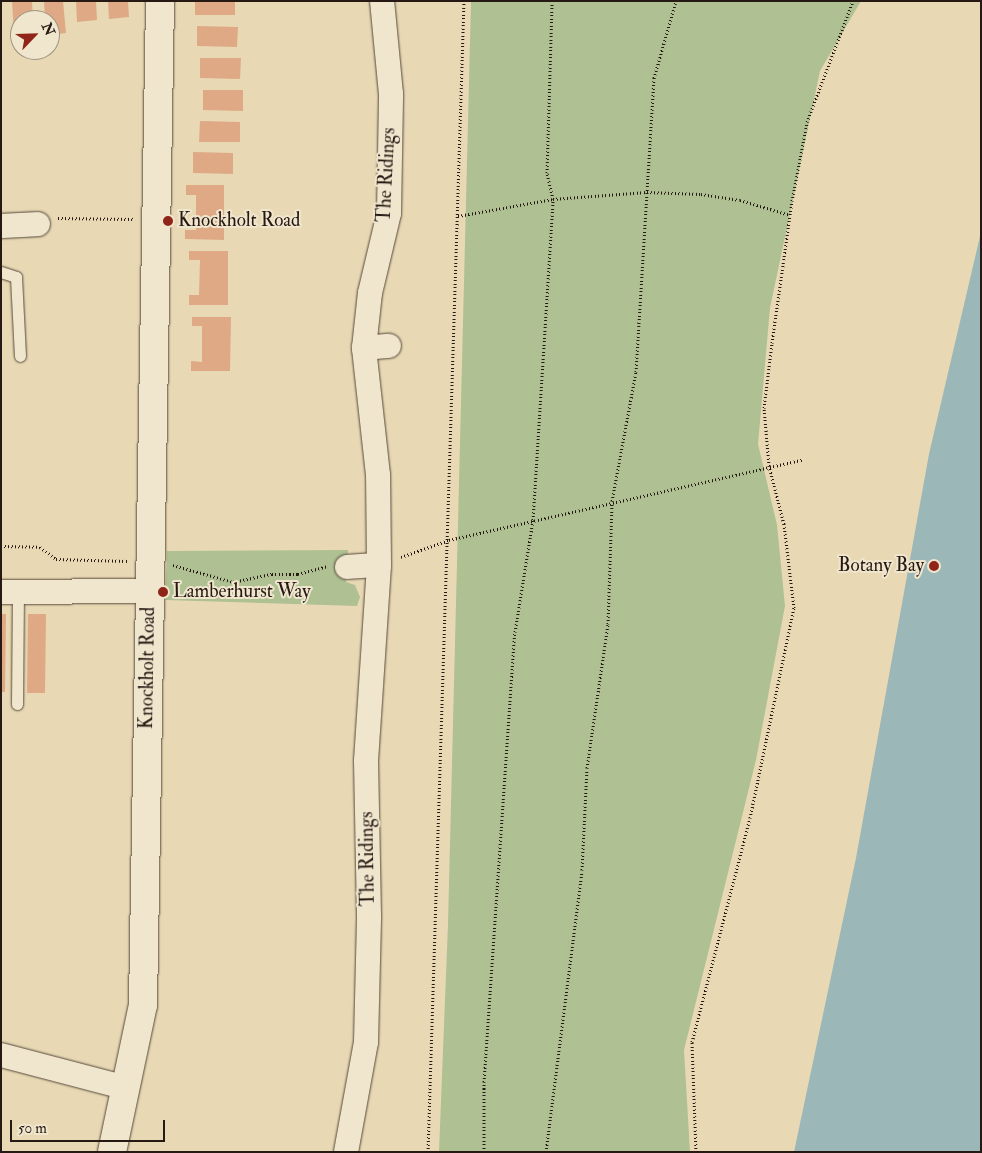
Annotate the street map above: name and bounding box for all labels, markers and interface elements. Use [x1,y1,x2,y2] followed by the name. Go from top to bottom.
[10,10,60,60] north arrow
[38,20,59,38] text: N
[373,127,401,223] street label: The Ridings
[178,210,300,232] place label: Knockholt Road
[162,215,174,227] marker: Knockholt Road
[838,555,924,577] place label: Botany Bay
[928,560,940,572] marker: Botany Bay
[173,581,311,603] place label: Lamberhurst Way
[157,586,169,598] marker: Lamberhurst Way
[136,607,160,729] street label: Knockholt Road
[356,811,380,907] street label: The Ridings
[12,1110,168,1142] scale bar
[18,1119,47,1138] text: 50 m

